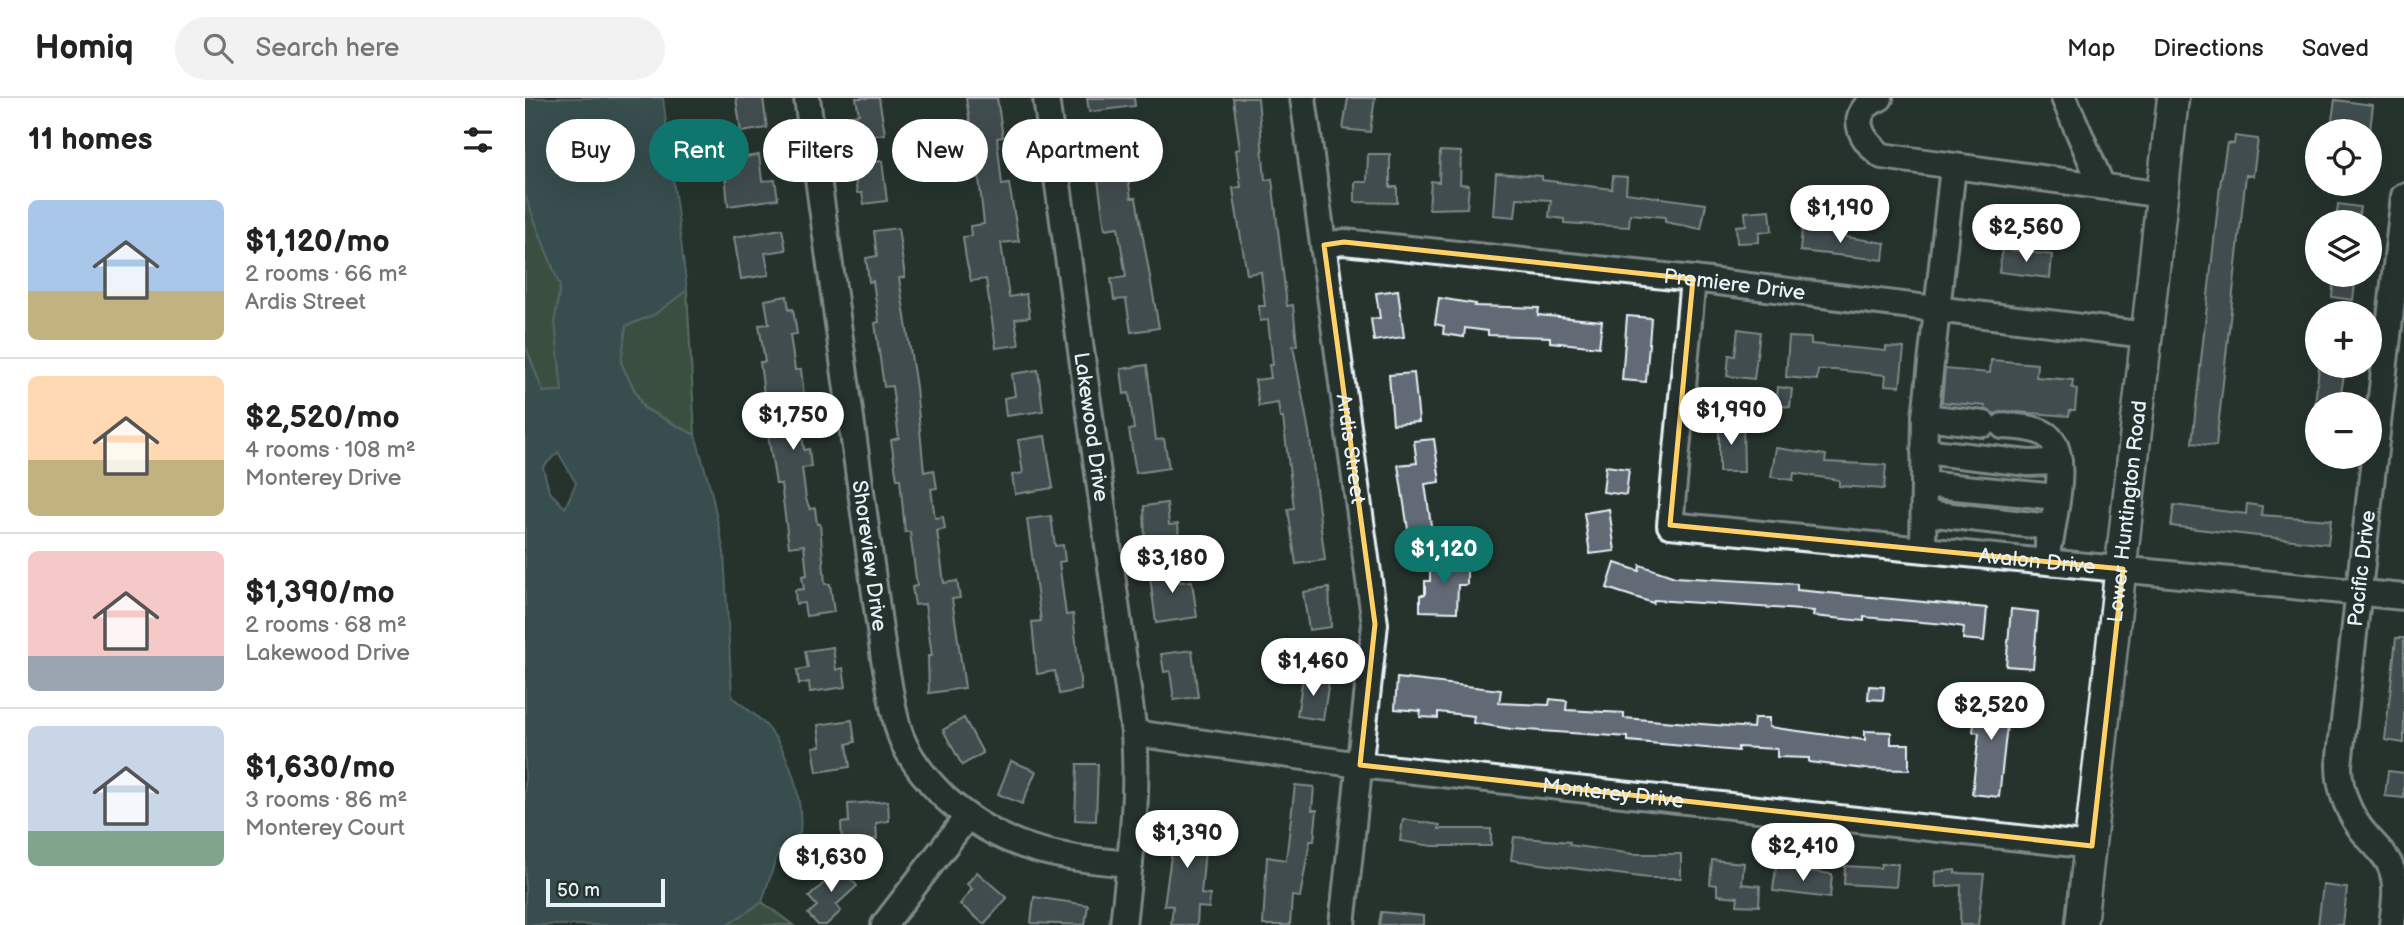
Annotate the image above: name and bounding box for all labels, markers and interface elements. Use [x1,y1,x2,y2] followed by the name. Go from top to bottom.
[175,17,665,80] search box
[35,28,133,68] text: Homiq
[199,29,237,67] icon: search
[255,33,400,64] text: Search here
[2067,34,2115,63] text: Map
[2153,34,2264,63] text: Directions
[2302,34,2369,63] text: Saved
[546,119,635,182] chip: Buy
[649,119,749,182] chip: Rent
[763,119,878,182] chip: Filters
[892,119,988,182] chip: New
[1002,119,1163,182] chip: Apartment
[2305,119,2382,469] map controls
[2305,119,2382,196] button: locate
[459,121,497,159] icon: filters
[28,122,152,158] text: 11 homes
[1783,186,1897,245] pin: $1,190
[1806,194,1874,222] text: $1,190
[1969,204,2083,264] pin: $2,560
[2305,210,2382,287] button: layers
[1988,213,2064,241] text: $2,560
[245,224,390,260] text: $1,120/mo
[84,228,168,312] icon: home
[245,260,407,288] text: 2 rooms · 66 m²
[1662,264,1807,306] street label: Premiere Drive
[245,288,366,316] text: Ardis Street
[2305,301,2382,378] button: +
[1068,351,1114,503] street label: Lakewood Drive
[1674,388,1788,447] pin: $1,990
[736,392,850,452] pin: $1,750
[1331,392,1370,506] street label: Ardis Street
[2305,392,2382,469] button: −
[1695,396,1767,424] text: $1,990
[2103,399,2152,624] street label: Lower Huntington Road
[245,400,400,436] text: $2,520/mo
[758,401,828,429] text: $1,750
[84,404,168,488] icon: home
[245,436,416,464] text: 4 rooms · 108 m²
[245,464,401,492] text: Monterey Drive
[847,479,892,633] street label: Shoreview Drive
[2343,509,2381,628] street label: Pacific Drive
[1387,526,1501,586] pin: $1,120
[1410,535,1478,563] text: $1,120
[1115,536,1229,595] pin: $3,180
[1977,543,2097,580] street label: Avalon Drive
[1136,544,1208,572] text: $3,180
[245,575,395,611] text: $1,390/mo
[84,579,168,663] icon: home
[245,611,407,639] text: 2 rooms · 68 m²
[1256,638,1370,698] pin: $1,460
[245,639,410,667] text: Lakewood Drive
[1277,647,1349,675] text: $1,460
[1934,682,2048,742] pin: $2,520
[1953,691,2029,719] text: $2,520
[245,750,395,786] text: $1,630/mo
[84,754,168,838] icon: home
[1541,773,1686,814] street label: Monterey Drive
[245,786,407,814] text: 3 rooms · 86 m²
[1130,810,1244,870] pin: $1,390
[245,814,405,842] text: Monterey Court
[1151,819,1223,847] text: $1,390
[1746,824,1860,883] pin: $2,410
[1767,832,1839,860] text: $2,410
[774,834,888,894] pin: $1,630
[795,843,867,871] text: $1,630
[546,876,665,908] scale bar
[557,879,600,902] text: 50 m

